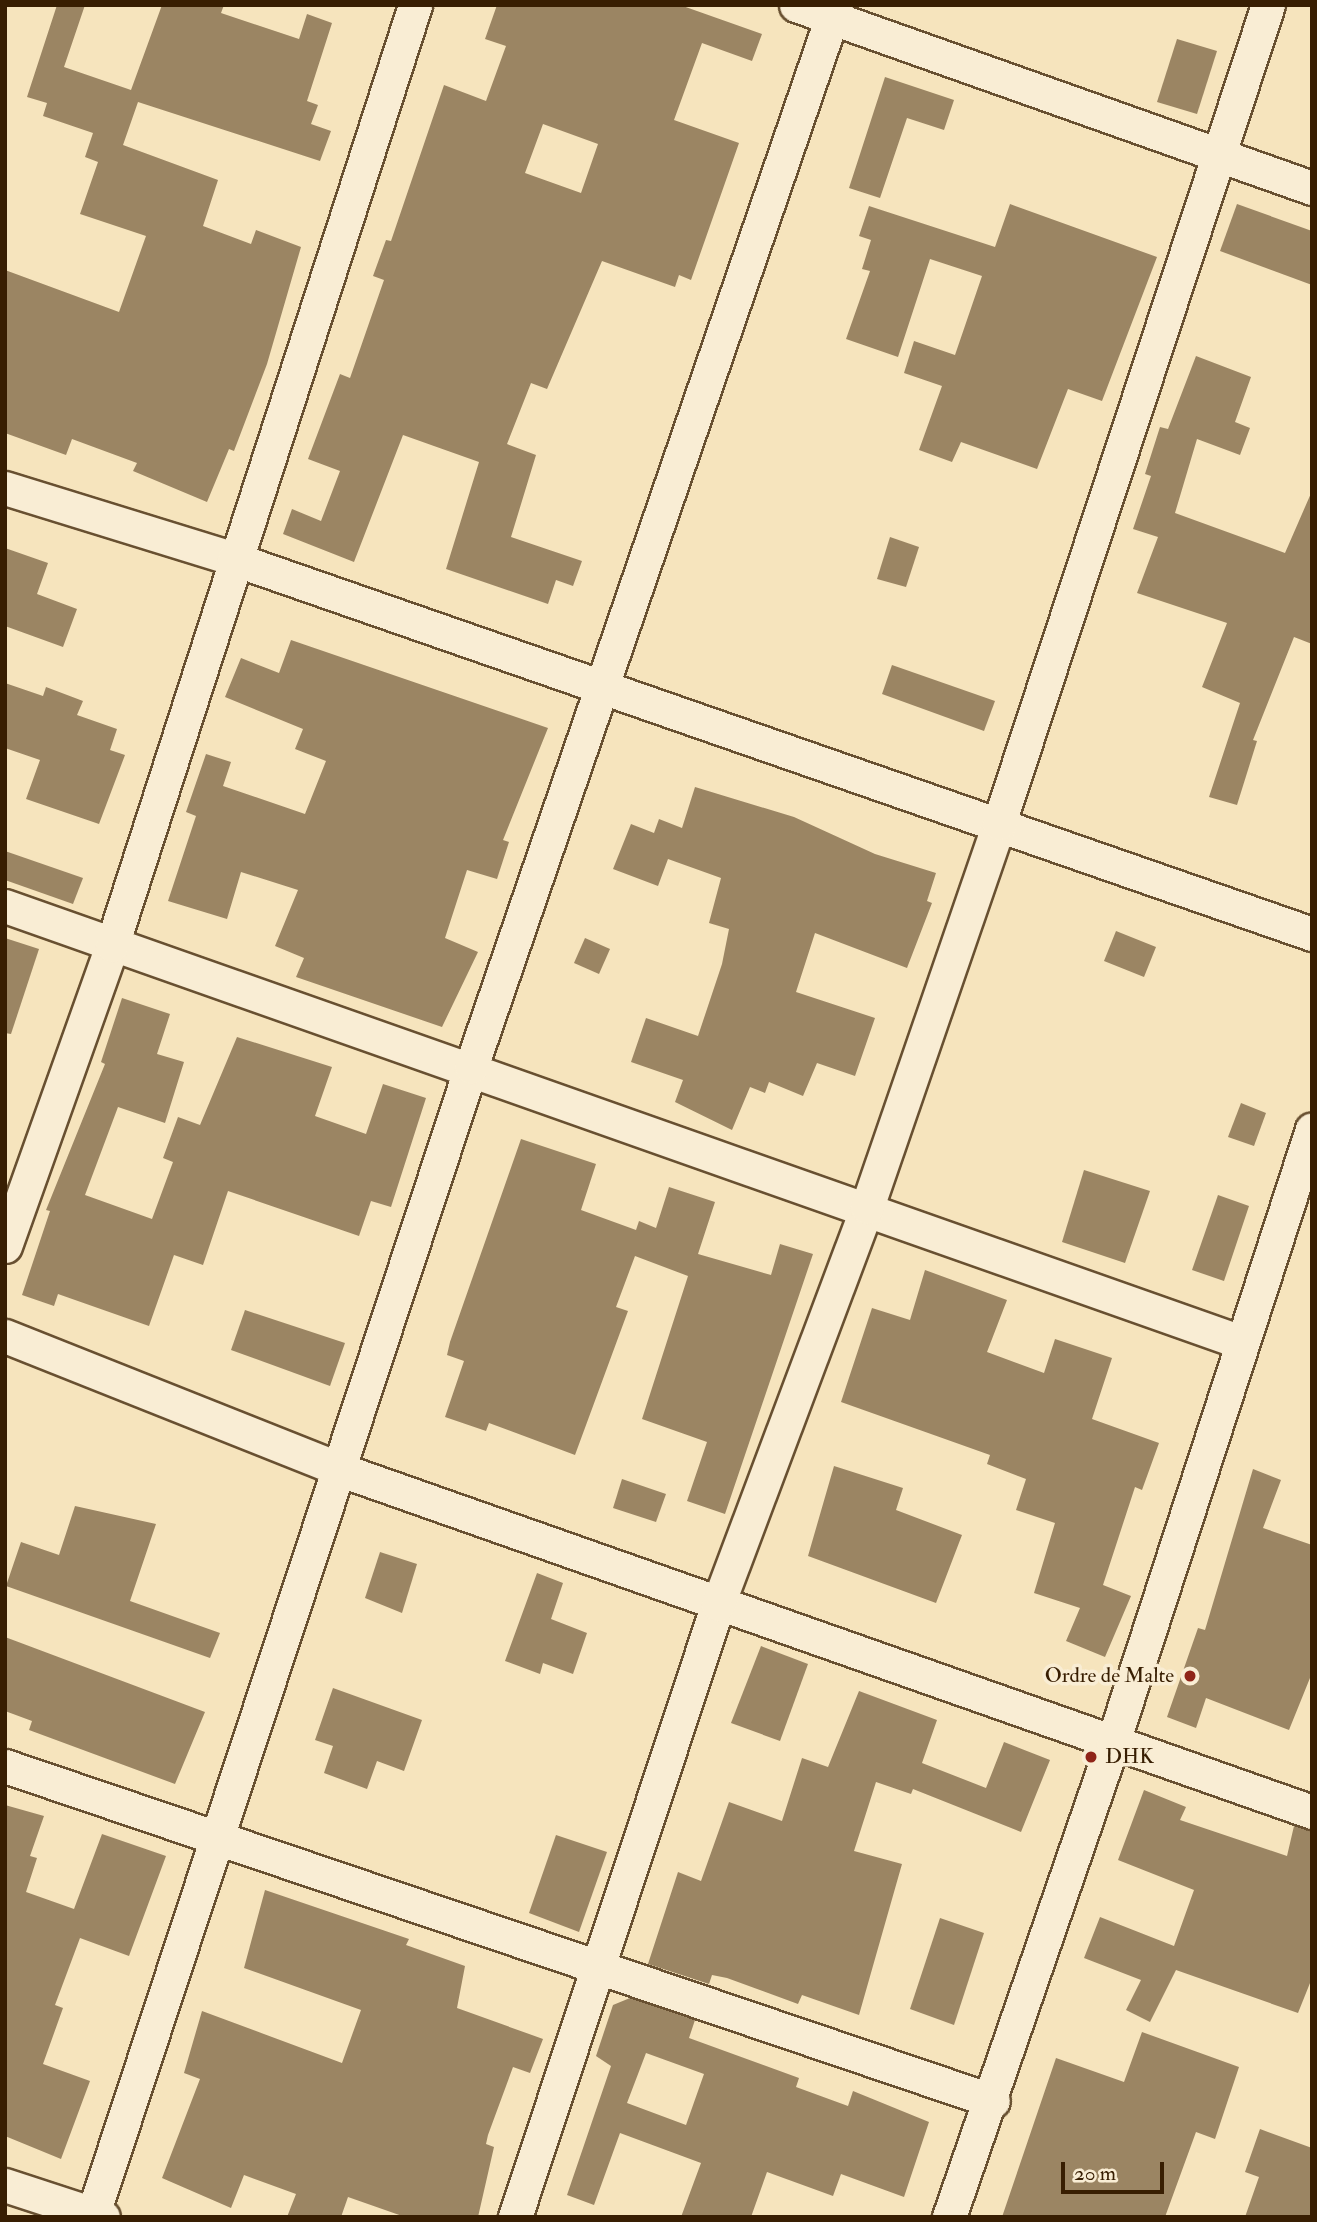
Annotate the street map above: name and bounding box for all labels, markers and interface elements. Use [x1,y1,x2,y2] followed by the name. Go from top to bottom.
[1045,1663,1174,1689] place label: Ordre de Malte
[1180,1666,1200,1686] marker: Ordre de Malte
[1105,1744,1154,1770] place label: DHK
[1083,1749,1099,1765] marker: DHK
[1065,2148,1168,2192] scale bar
[1074,2160,1116,2187] text: 20 m

